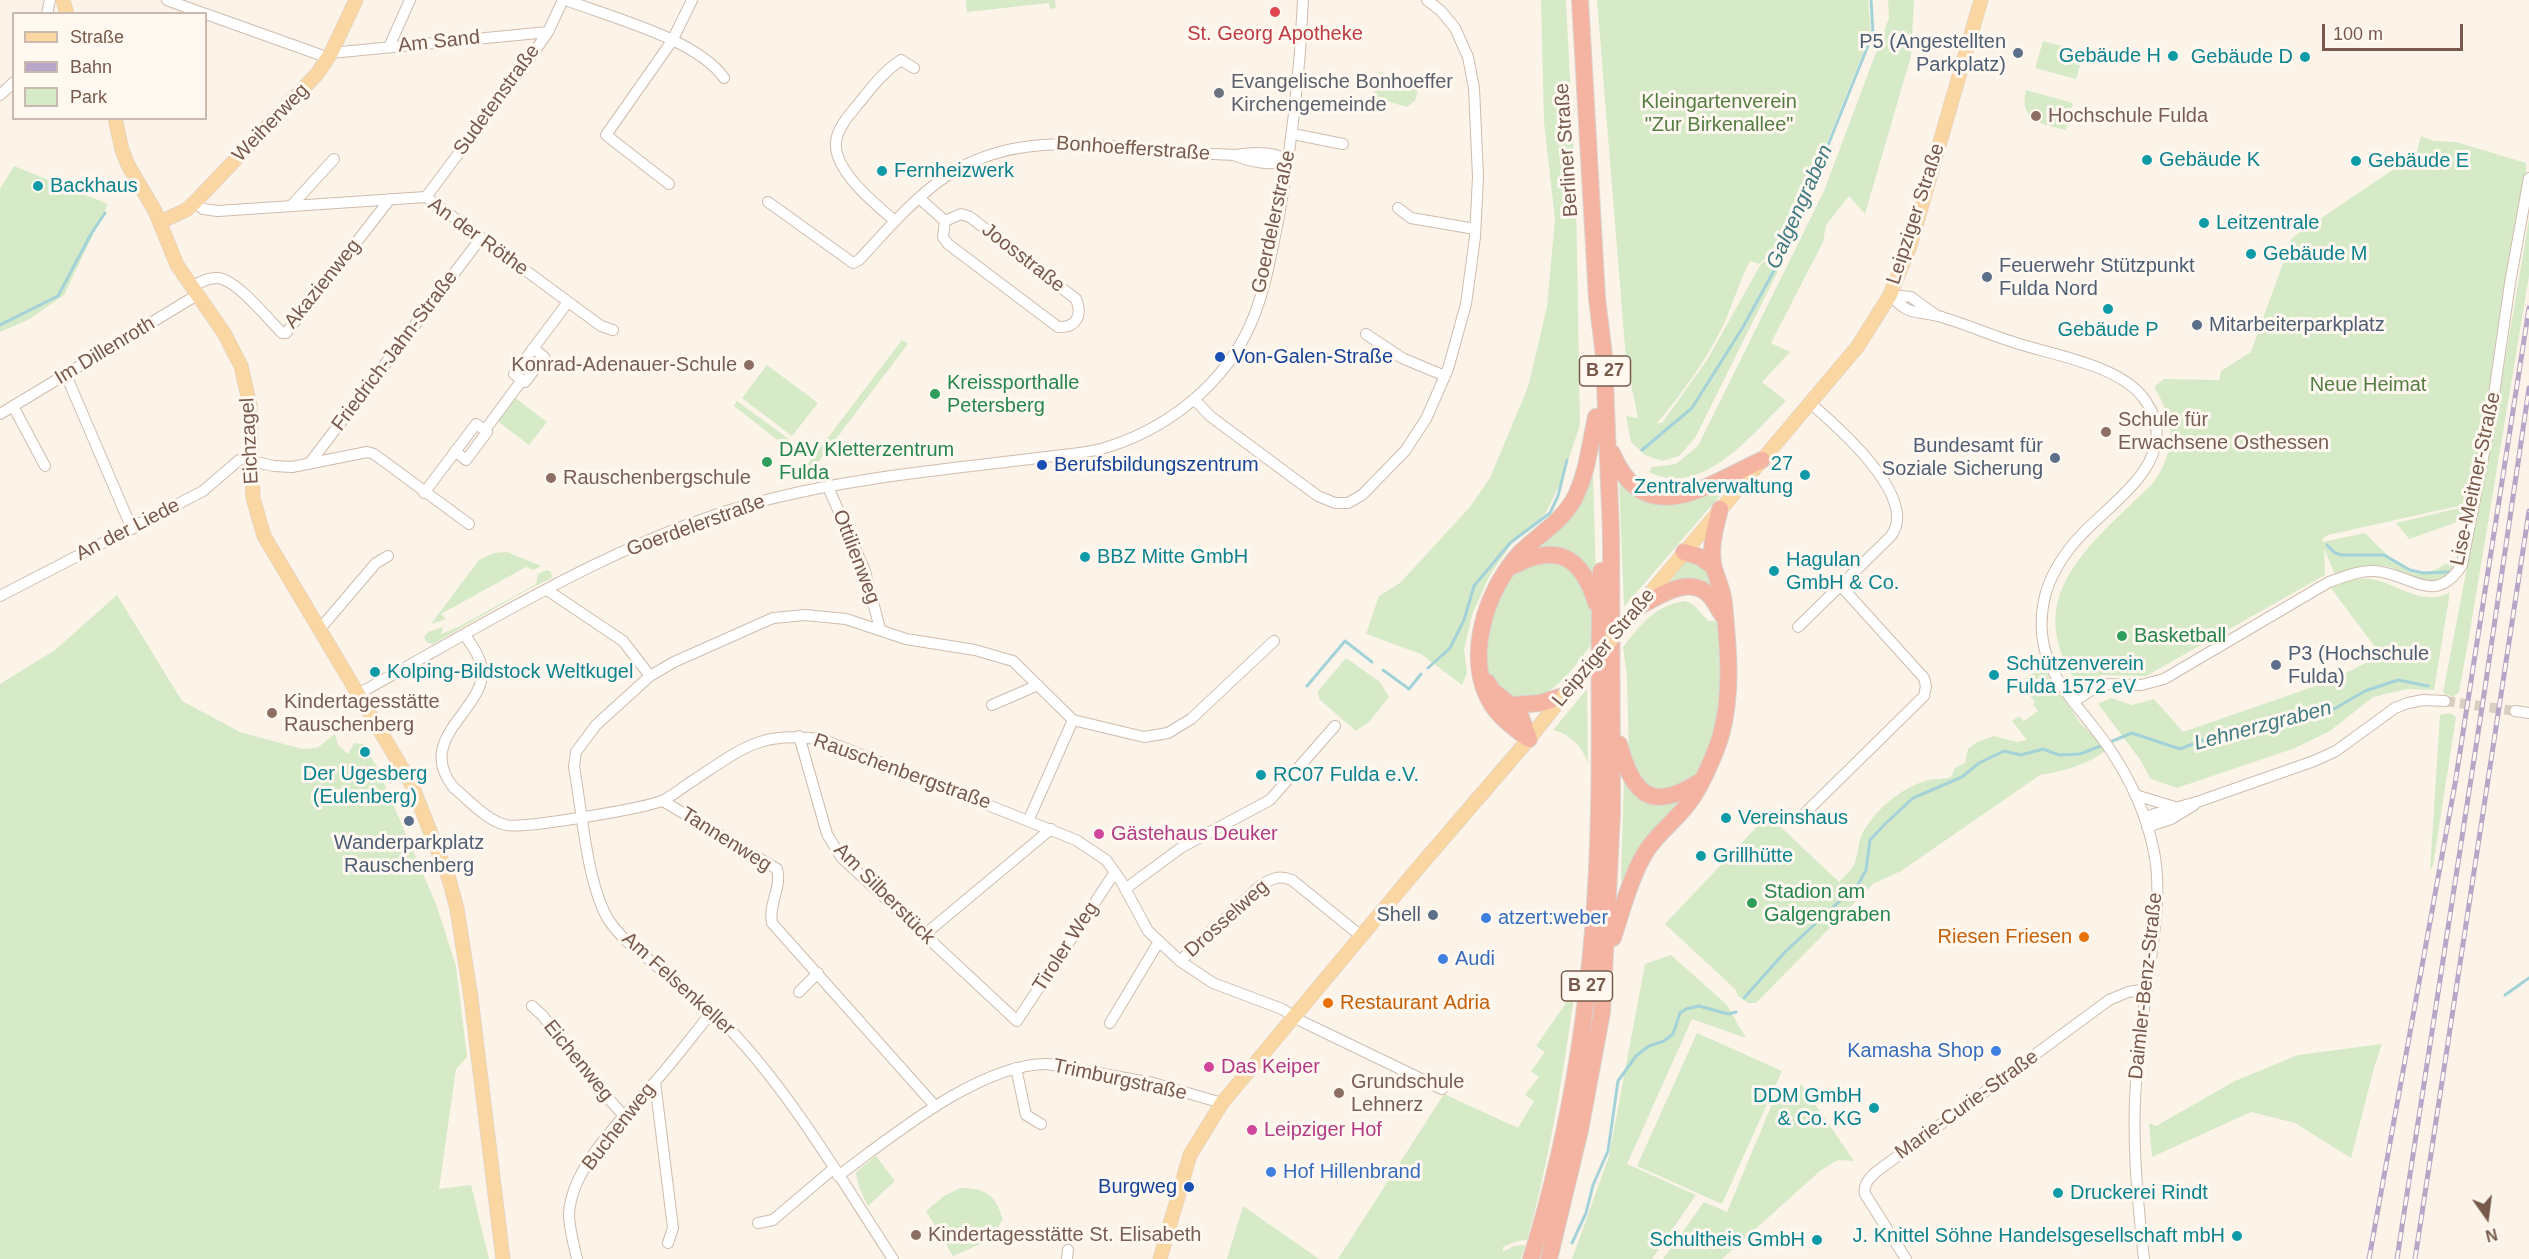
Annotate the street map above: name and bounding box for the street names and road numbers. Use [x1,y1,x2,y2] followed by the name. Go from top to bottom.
[397,26,481,58] street label: Am Sand
[449,40,545,160] street label: Sudetenstraße
[228,79,314,167] street label: Weiherweg
[1550,82,1584,218] street label: Berliner Straße
[1055,132,1211,166] street label: Bonhoefferstraße
[1882,141,1950,287] street label: Leipziger Straße
[1247,148,1301,296] street label: Goerdelerstraße
[423,193,533,281] street label: An der Röthe
[977,218,1069,298] street label: Joosstraße
[280,235,366,333] street label: Akazienweg
[327,266,463,436] street label: Friedrich-Jahn-Straße
[51,312,159,390] street label: Im Dillenroth
[1580,356,1630,386] road number: B 27
[2446,390,2506,568] street label: Lise-Meitner-Straße
[236,397,264,485] street label: Eichzagel
[623,490,769,562] street label: Goerdelerstraße
[72,494,184,566] street label: An der Liede
[827,507,885,607] street label: Ottilienweg
[1548,584,1660,712] street label: Leipziger Straße
[810,729,994,815] street label: Rauschenbergstraße
[676,803,776,877] street label: Tannenweg
[828,838,940,950] street label: Am Silberstück
[1180,875,1274,963] street label: Drosselweg
[2124,891,2168,1081] street label: Daimler-Benz-Straße
[1028,898,1104,996] street label: Tiroler Weg
[617,927,739,1041] street label: Am Felsenkeller
[1562,971,1612,1001] road number: B 27
[538,1015,618,1107] street label: Eichenweg
[1891,1045,2043,1165] street label: Marie-Curie-Straße
[1051,1054,1189,1106] street label: Trimburgstraße
[577,1078,661,1176] street label: Buchenweg

